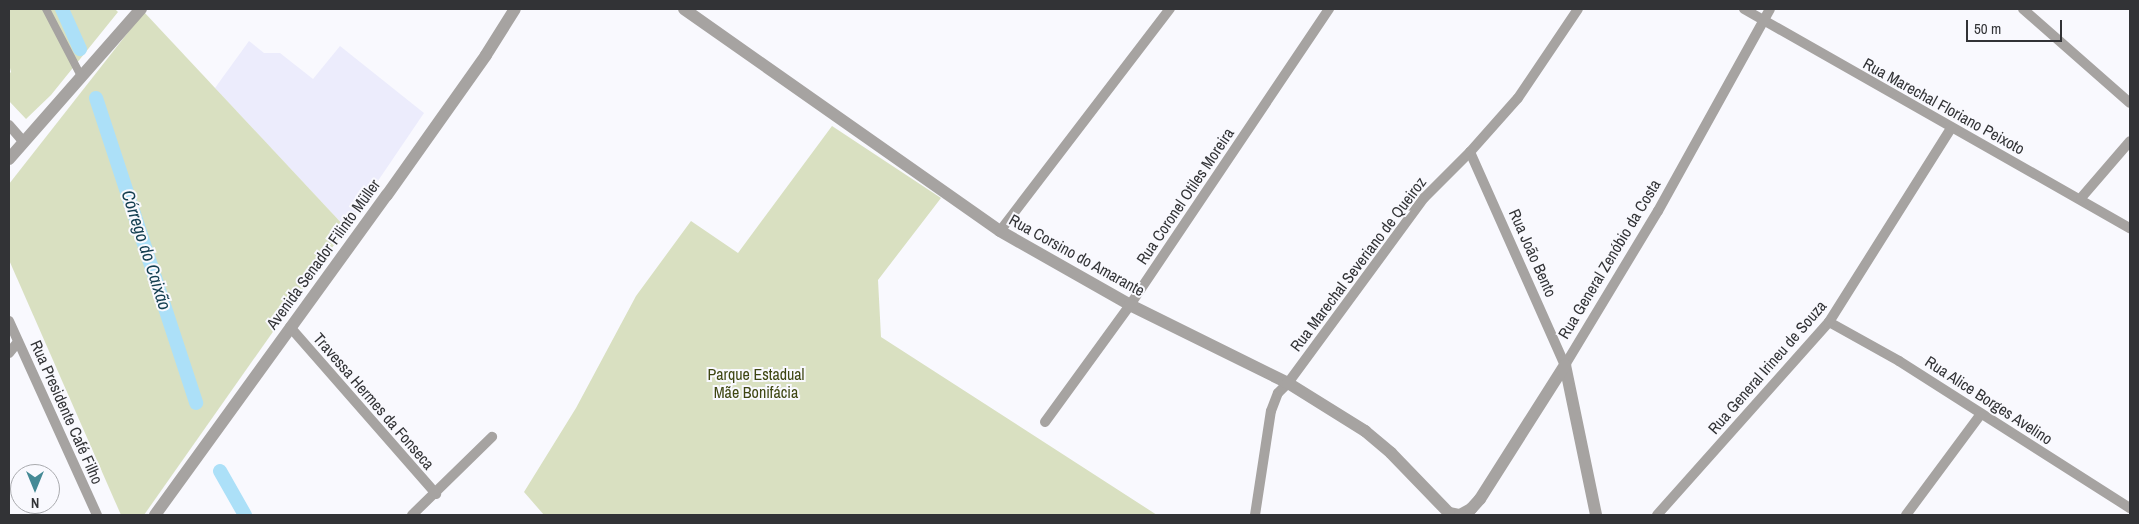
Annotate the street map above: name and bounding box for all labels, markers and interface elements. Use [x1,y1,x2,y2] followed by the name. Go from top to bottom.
[1969,10,2065,42] scale bar
[1974,18,2001,39] text: 50 m
[1860,54,2028,158] street label: Rua Marechal Floriano Peixoto
[1132,124,1238,268] street label: Rua Coronel Otiles Moreira
[1286,173,1430,355] street label: Rua Marechal Severiano de Queiroz
[262,175,384,333] street label: Avenida Senador Filinto Müller
[1554,176,1664,342] street label: Rua General Zenóbio da Costa
[116,187,176,313] water label: Córrego do Caixão
[1505,206,1561,300] street label: Rua João Bento
[1006,210,1148,300] street label: Rua Corsino do Amarante
[1704,296,1830,438] street label: Rua General Irineu de Souza
[309,329,439,473] street label: Travessa Hermes da Fonseca
[27,337,107,487] street label: Rua Presidente Café Filho
[1921,351,2057,449] street label: Rua Alice Borges Avelino
[707,364,805,402] park label: Parque Estadual Mãe Bonifácia
[10,464,60,514] north arrow
[31,494,39,512] text: N

